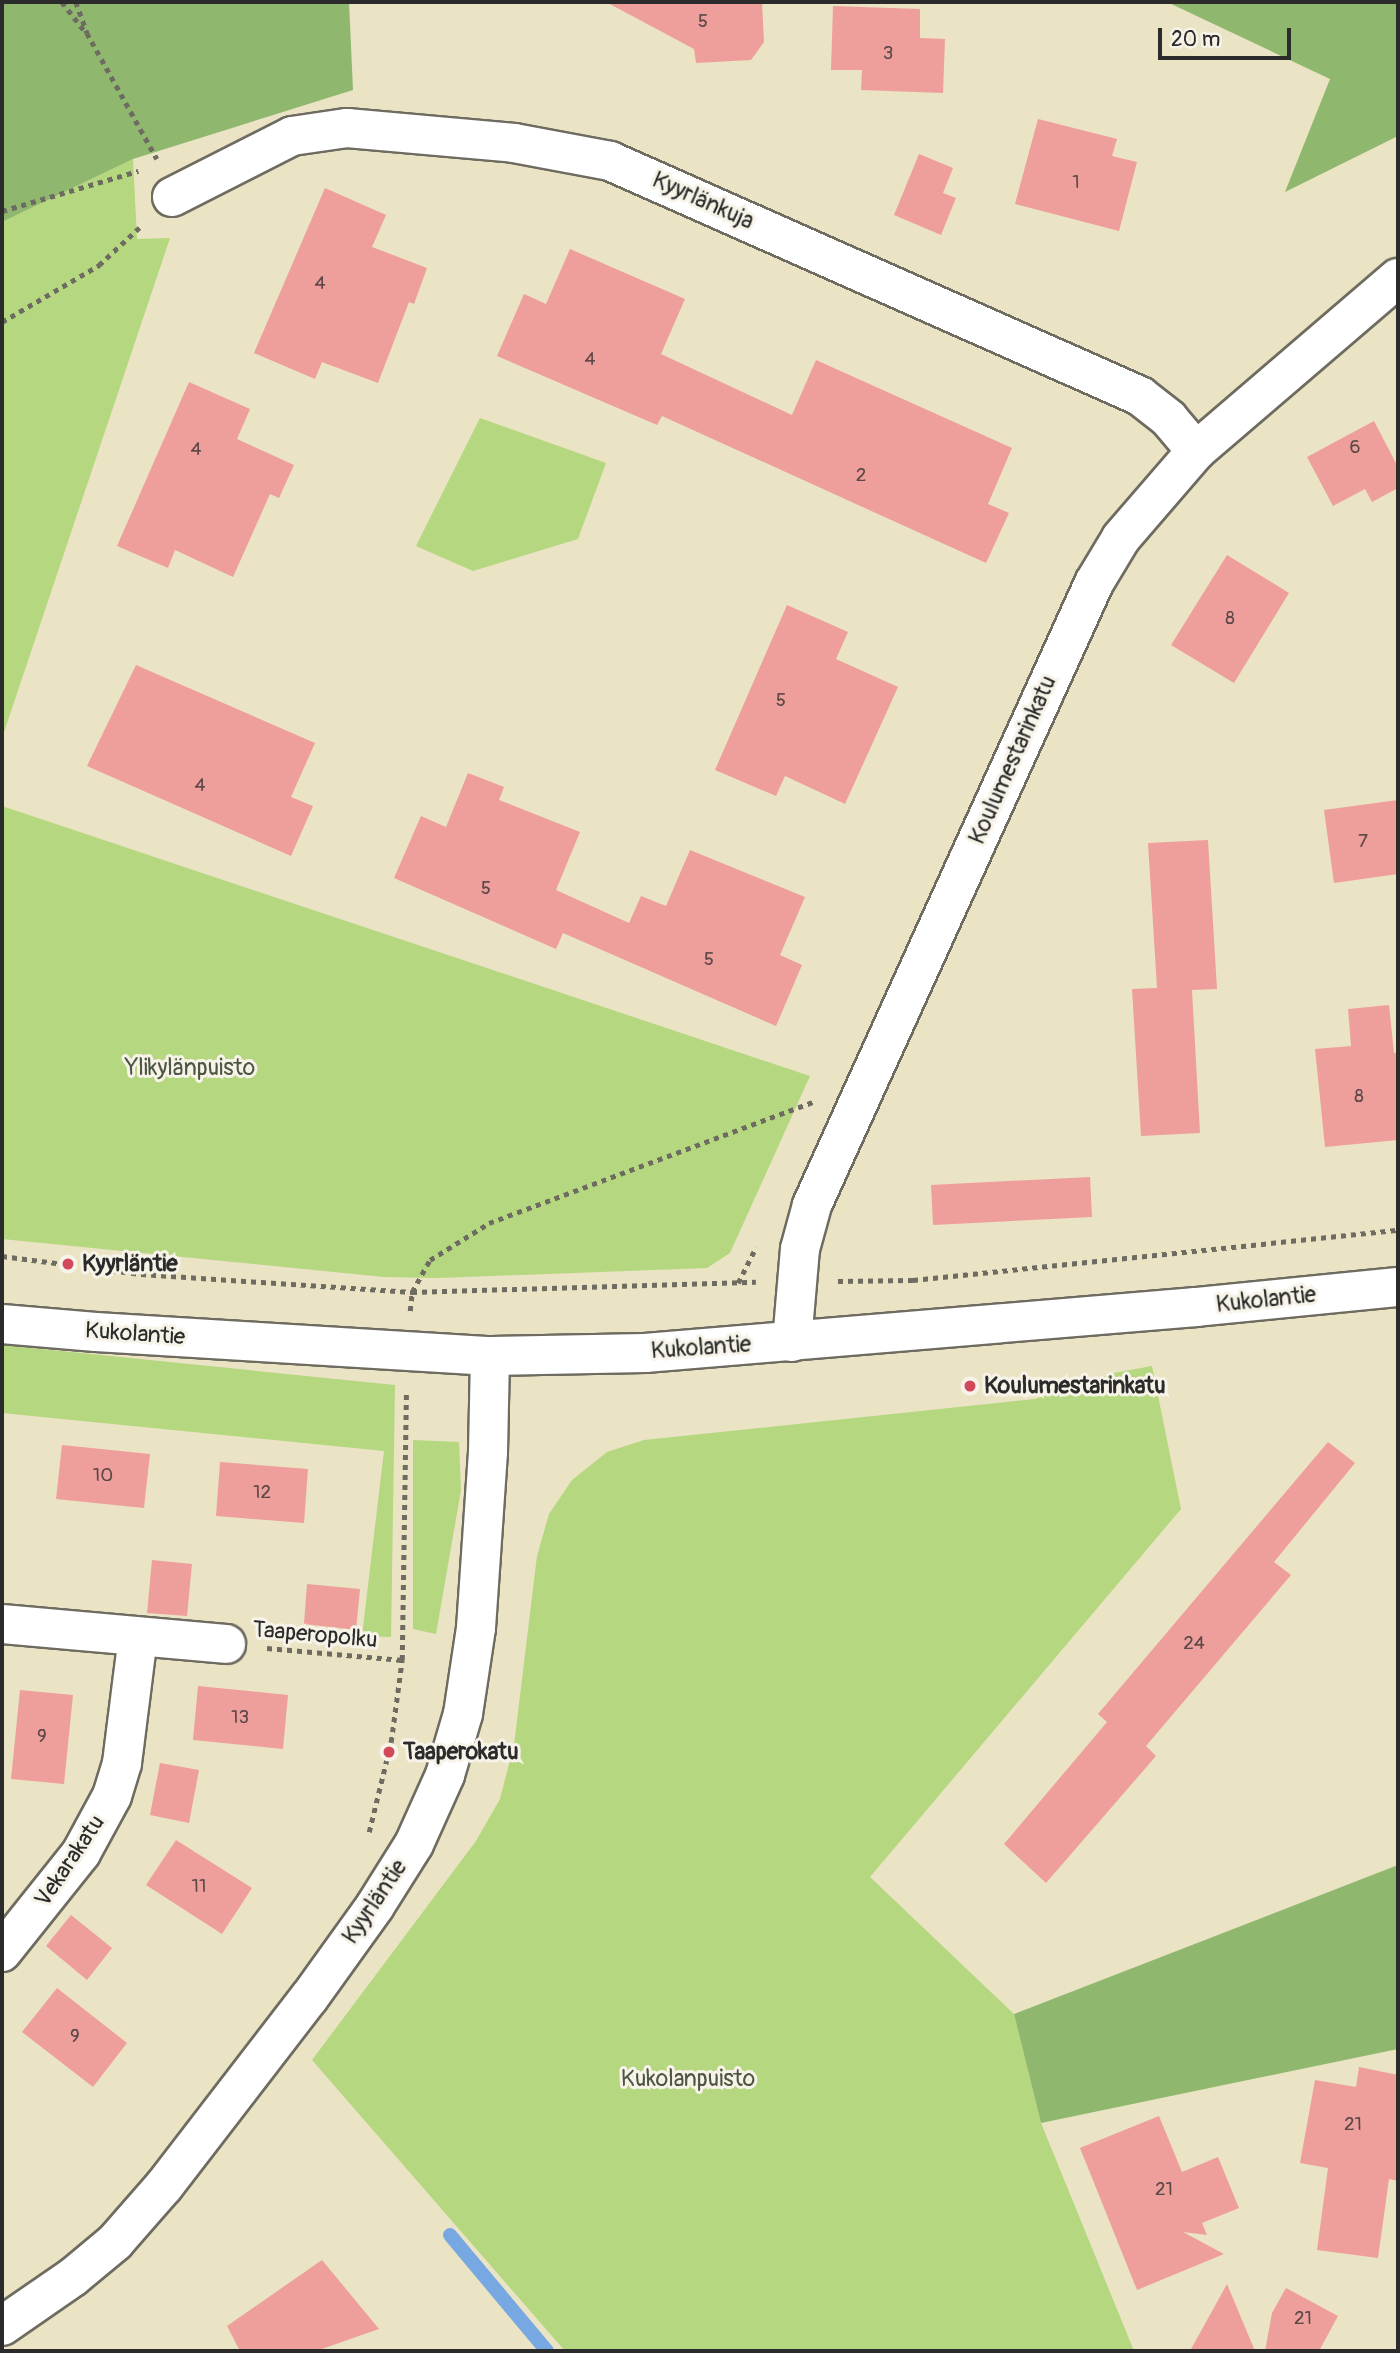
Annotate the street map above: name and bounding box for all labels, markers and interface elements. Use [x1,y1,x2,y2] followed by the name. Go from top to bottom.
[698,11,708,33] house number: 5
[1162,14,1295,58] scale bar
[1171,26,1220,53] text: 20 m
[883,43,893,65] house number: 3
[648,166,758,236] street label: Kyyrlänkuja
[1072,172,1080,194] house number: 1
[314,273,326,295] house number: 4
[584,349,596,371] house number: 4
[1349,437,1361,459] house number: 6
[190,439,202,461] house number: 4
[856,465,866,487] house number: 2
[1225,608,1235,630] house number: 8
[963,671,1063,849] street label: Koulumestarinkatu
[776,690,786,712] house number: 5
[194,775,206,797] house number: 4
[1358,831,1368,853] house number: 7
[481,878,491,900] house number: 5
[704,949,714,971] house number: 5
[125,1054,255,1082] park label: Ylikylänpuisto
[1354,1086,1364,1108] house number: 8
[82,1250,178,1278] place label: Kyyrläntie
[60,1256,76,1272] marker: Kyyrläntie
[1215,1281,1317,1319] street label: Kukolantie
[84,1317,186,1351] street label: Kukolantie
[650,1331,752,1365] street label: Kukolantie
[984,1372,1166,1400] place label: Koulumestarinkatu
[962,1378,978,1394] marker: Koulumestarinkatu
[93,1465,113,1487] house number: 10
[253,1482,271,1504] house number: 12
[251,1616,379,1654] street label: Taaperopolku
[1183,1633,1205,1655] house number: 24
[231,1707,249,1729] house number: 13
[37,1726,47,1748] house number: 9
[403,1738,519,1766] place label: Taaperokatu
[381,1744,397,1760] marker: Taaperokatu
[29,1810,111,1912] street label: Vekarakatu
[337,1855,413,1949] street label: Kyyrläntie
[192,1876,206,1898] house number: 11
[70,2026,80,2048] house number: 9
[621,2065,755,2093] park label: Kukolanpuisto
[1344,2114,1362,2136] house number: 21
[1155,2179,1173,2201] house number: 21
[1294,2308,1312,2330] house number: 21

